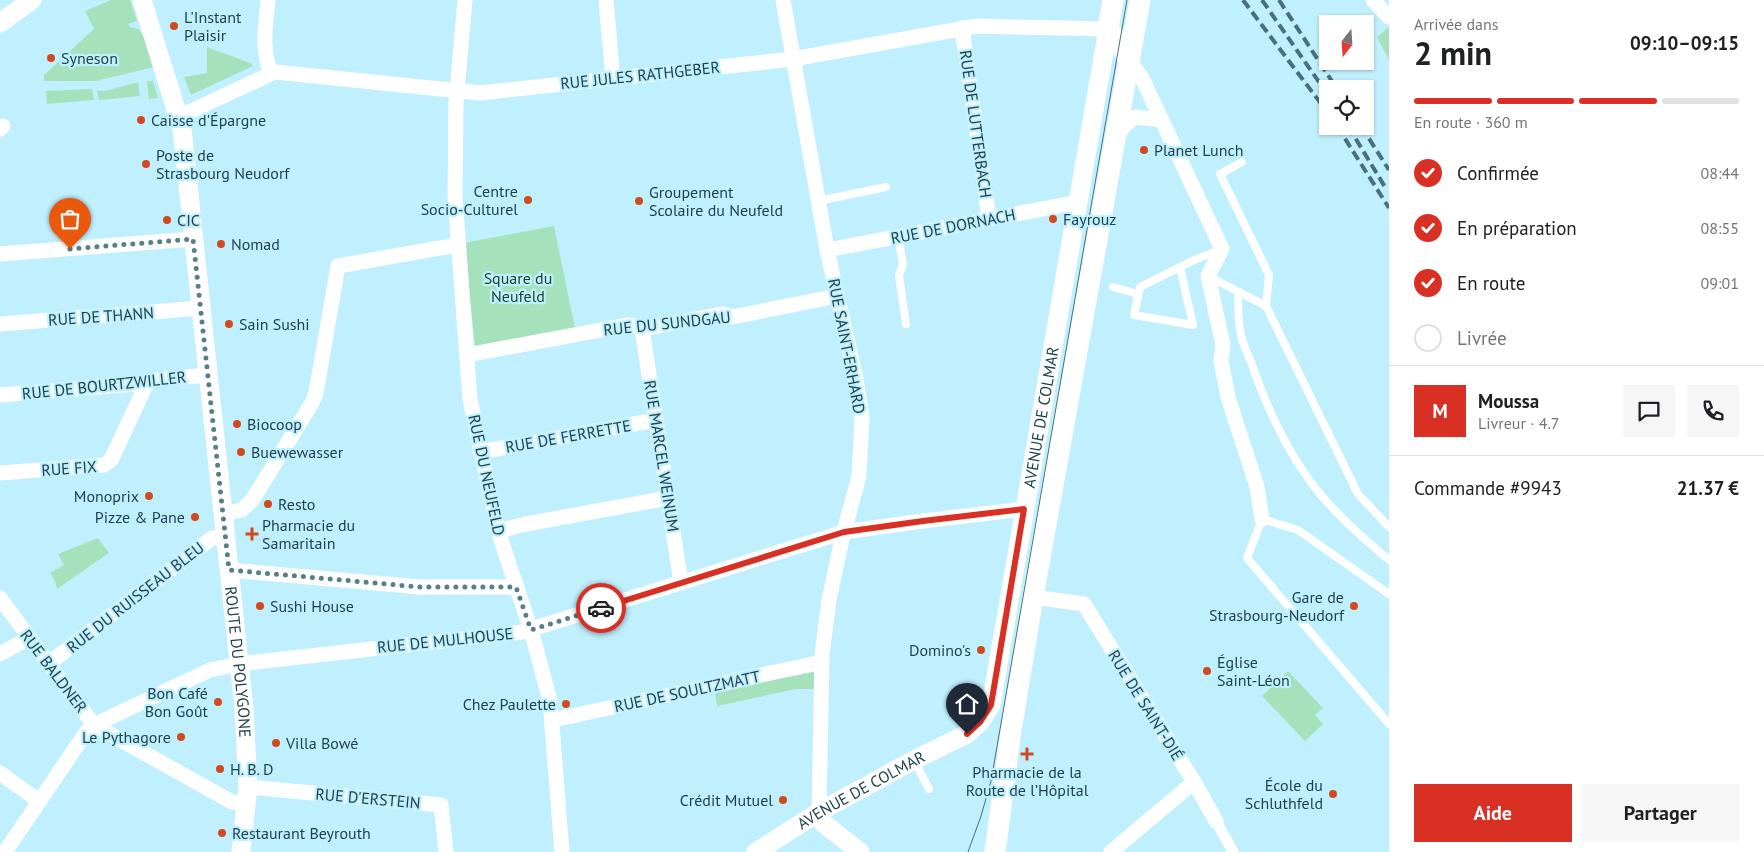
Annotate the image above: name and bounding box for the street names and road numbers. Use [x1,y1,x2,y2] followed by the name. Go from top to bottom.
[956,49,996,199] street label: RUE DE LUTTERBACH
[559,57,721,93] street label: RUE JULES RATHGEBER
[889,204,1017,248] street label: RUE DE DORNACH
[824,277,870,415] street label: RUE SAINT-ERHARD
[47,302,155,330] street label: RUE DE THANN
[602,306,732,340] street label: RUE DU SUNDGAU
[1019,345,1063,489] street label: AVENUE DE COLMAR
[21,366,187,404] street label: RUE DE BOURTZWILLER
[640,379,684,533] street label: RUE MARCEL WEINUM
[464,413,510,537] street label: RUE DU NEUFELD
[504,415,632,457] street label: RUE DE FERRETTE
[41,456,98,480] street label: RUE FIX
[62,537,208,657] street label: RUE DU RUISSEAU BLEU
[221,585,255,738] street label: ROUTE DU POLYGONE
[376,623,514,657] street label: RUE DE MULHOUSE
[16,625,92,717] street label: RUE BALDNER
[1104,646,1188,764] street label: RUE DE SAINT-DIÉ
[612,666,762,716] street label: RUE DE SOULTZMATT
[793,746,928,833] street label: AVENUE DE COLMAR
[315,783,421,813] street label: RUE D'ERSTEIN

